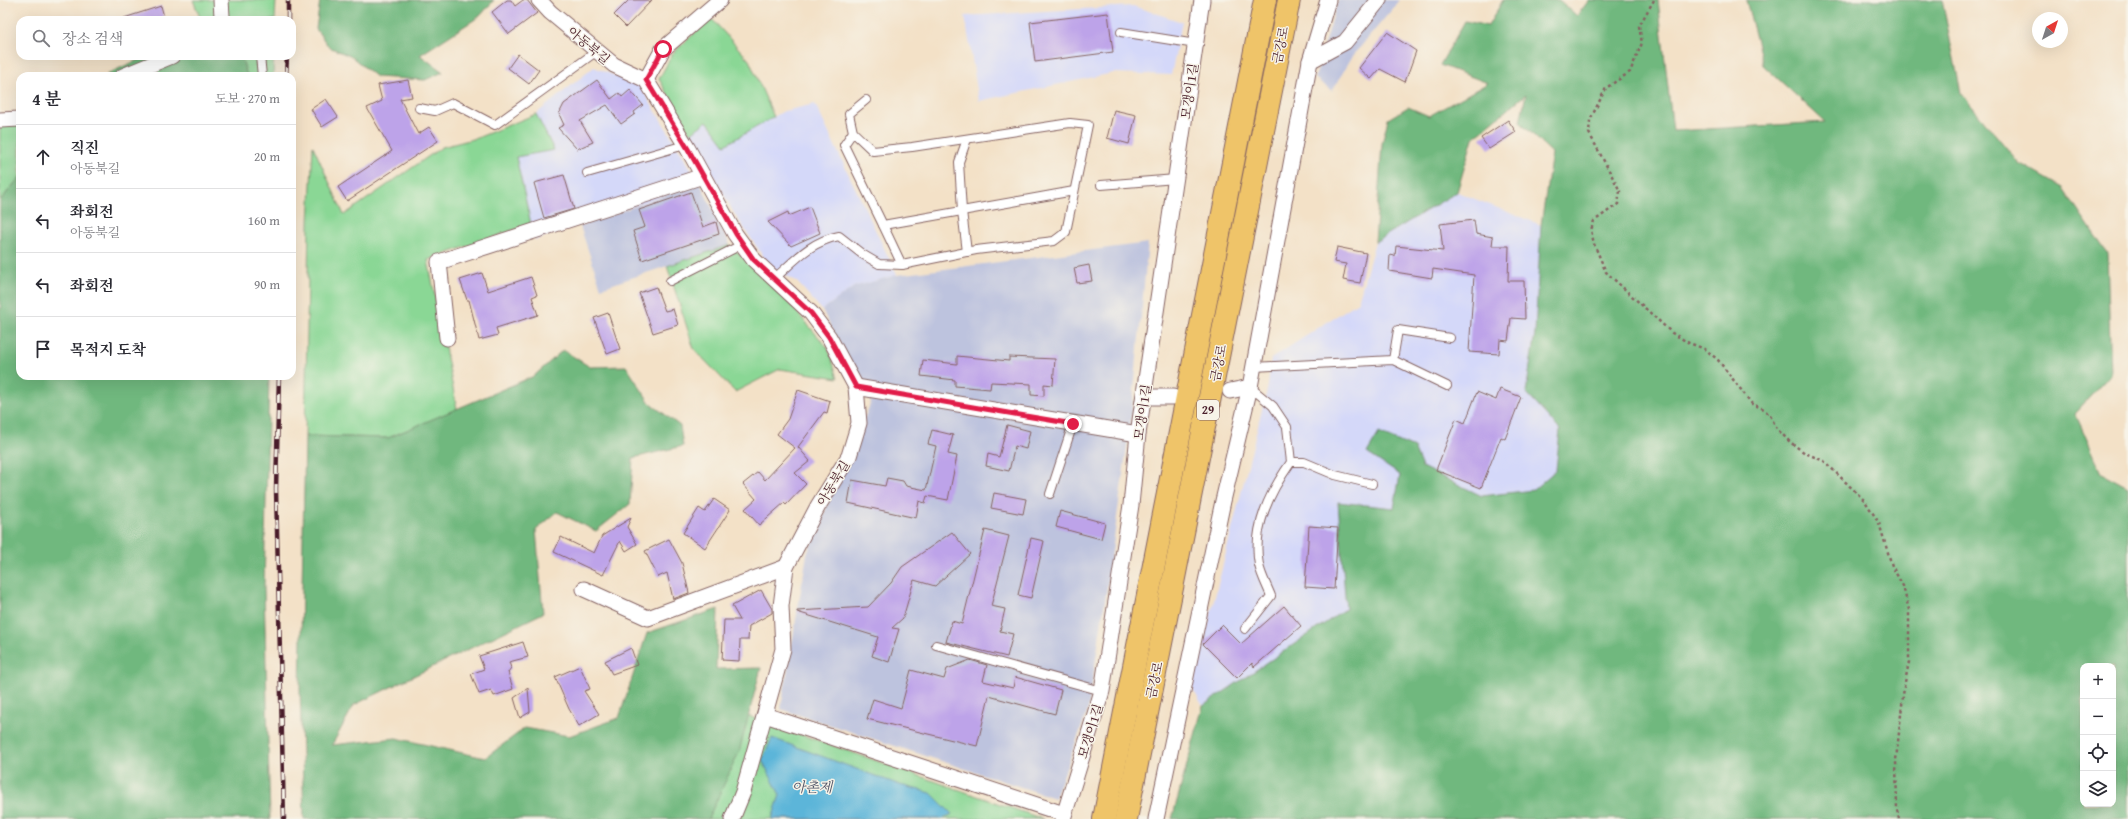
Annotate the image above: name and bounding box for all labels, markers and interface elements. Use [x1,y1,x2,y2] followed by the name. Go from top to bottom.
[2032,12,2068,48] north arrow
[16,16,296,60] search box
[563,22,614,69] street label: 아동북길
[1268,24,1293,65] street label: 금강로
[30,27,52,49] icon: search
[62,28,123,49] text: 장소 검색
[654,40,672,58] route start
[1176,62,1203,120] street label: 모갱이1길
[32,86,61,111] text: 4 분
[215,89,280,108] text: 도보 · 270 m
[70,137,99,158] text: 직진
[32,146,54,168] icon: ahead
[254,147,280,166] text: 20 m
[70,159,120,178] text: 아동북길
[70,201,113,222] text: 좌회전
[32,210,54,232] icon: left
[248,211,280,230] text: 160 m
[70,223,120,242] text: 아동북길
[32,274,54,296] icon: left
[70,275,113,296] text: 좌회전
[254,275,280,294] text: 90 m
[32,338,54,360] icon: arrive
[70,339,146,360] text: 목적지 도착
[1206,342,1231,383] street label: 금강로
[1129,383,1156,441] street label: 모갱이1길
[1197,400,1219,420] road number: 29
[1064,415,1082,433] route end
[812,457,855,510] street label: 아동북길
[1141,659,1168,701] street label: 금강로
[2080,663,2116,807] map controls
[2080,663,2116,699] button: +
[2080,699,2116,735] button: −
[1073,701,1108,761] street label: 모갱이1길
[2080,735,2116,771] button: locate
[2080,771,2116,807] button: layers
[792,777,834,797] water label: 아촌제

